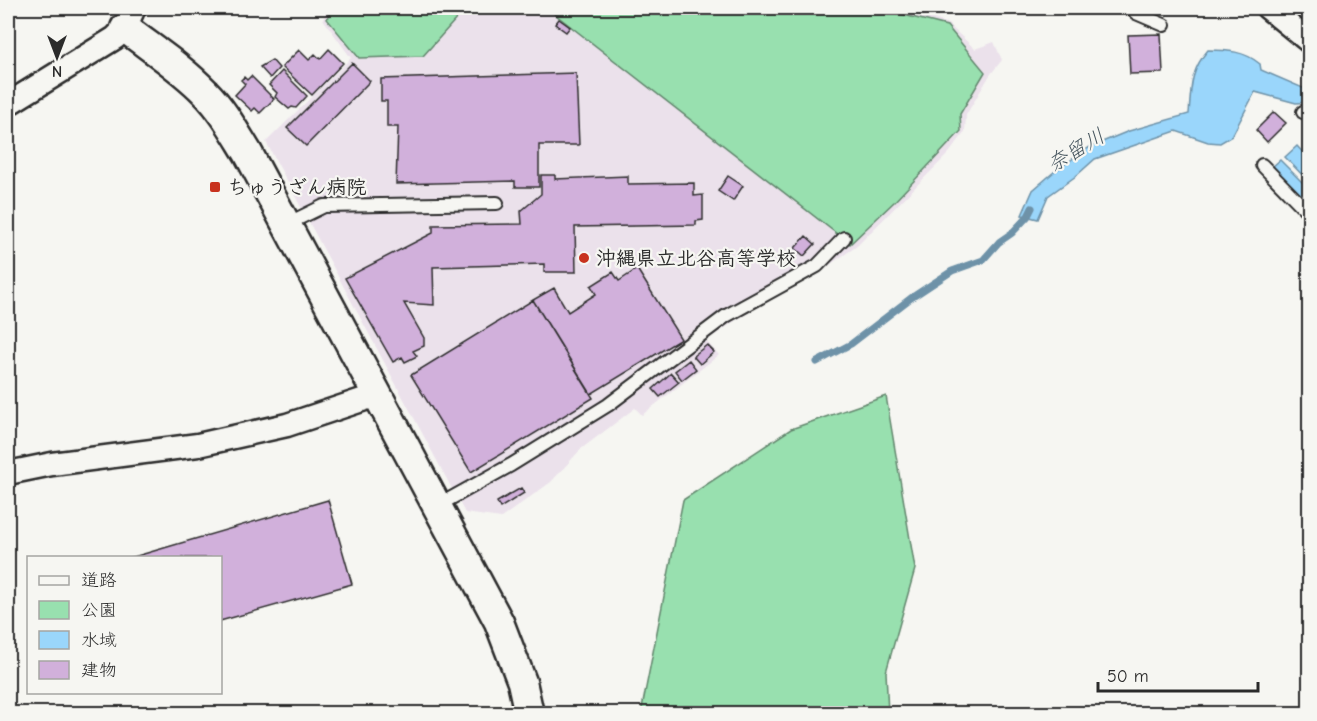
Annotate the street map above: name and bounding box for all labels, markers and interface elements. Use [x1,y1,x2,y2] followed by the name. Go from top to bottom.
[27,27,87,87] north arrow
[52,62,62,80] text: N
[1043,123,1109,177] water label: 奈留川
[227,176,367,199] place label: ちゅうざん病院
[208,180,222,194] marker: ちゅうざん病院
[596,247,796,270] place label: 沖縄県立北谷高等学校
[577,251,591,265] marker: 沖縄県立北谷高等学校
[27,556,222,694] legend
[81,570,117,591] text: 道路
[81,600,117,621] text: 公園
[81,630,117,651] text: 水域
[1098,655,1258,693] scale bar
[81,660,117,681] text: 建物
[1107,666,1149,687] text: 50 m

